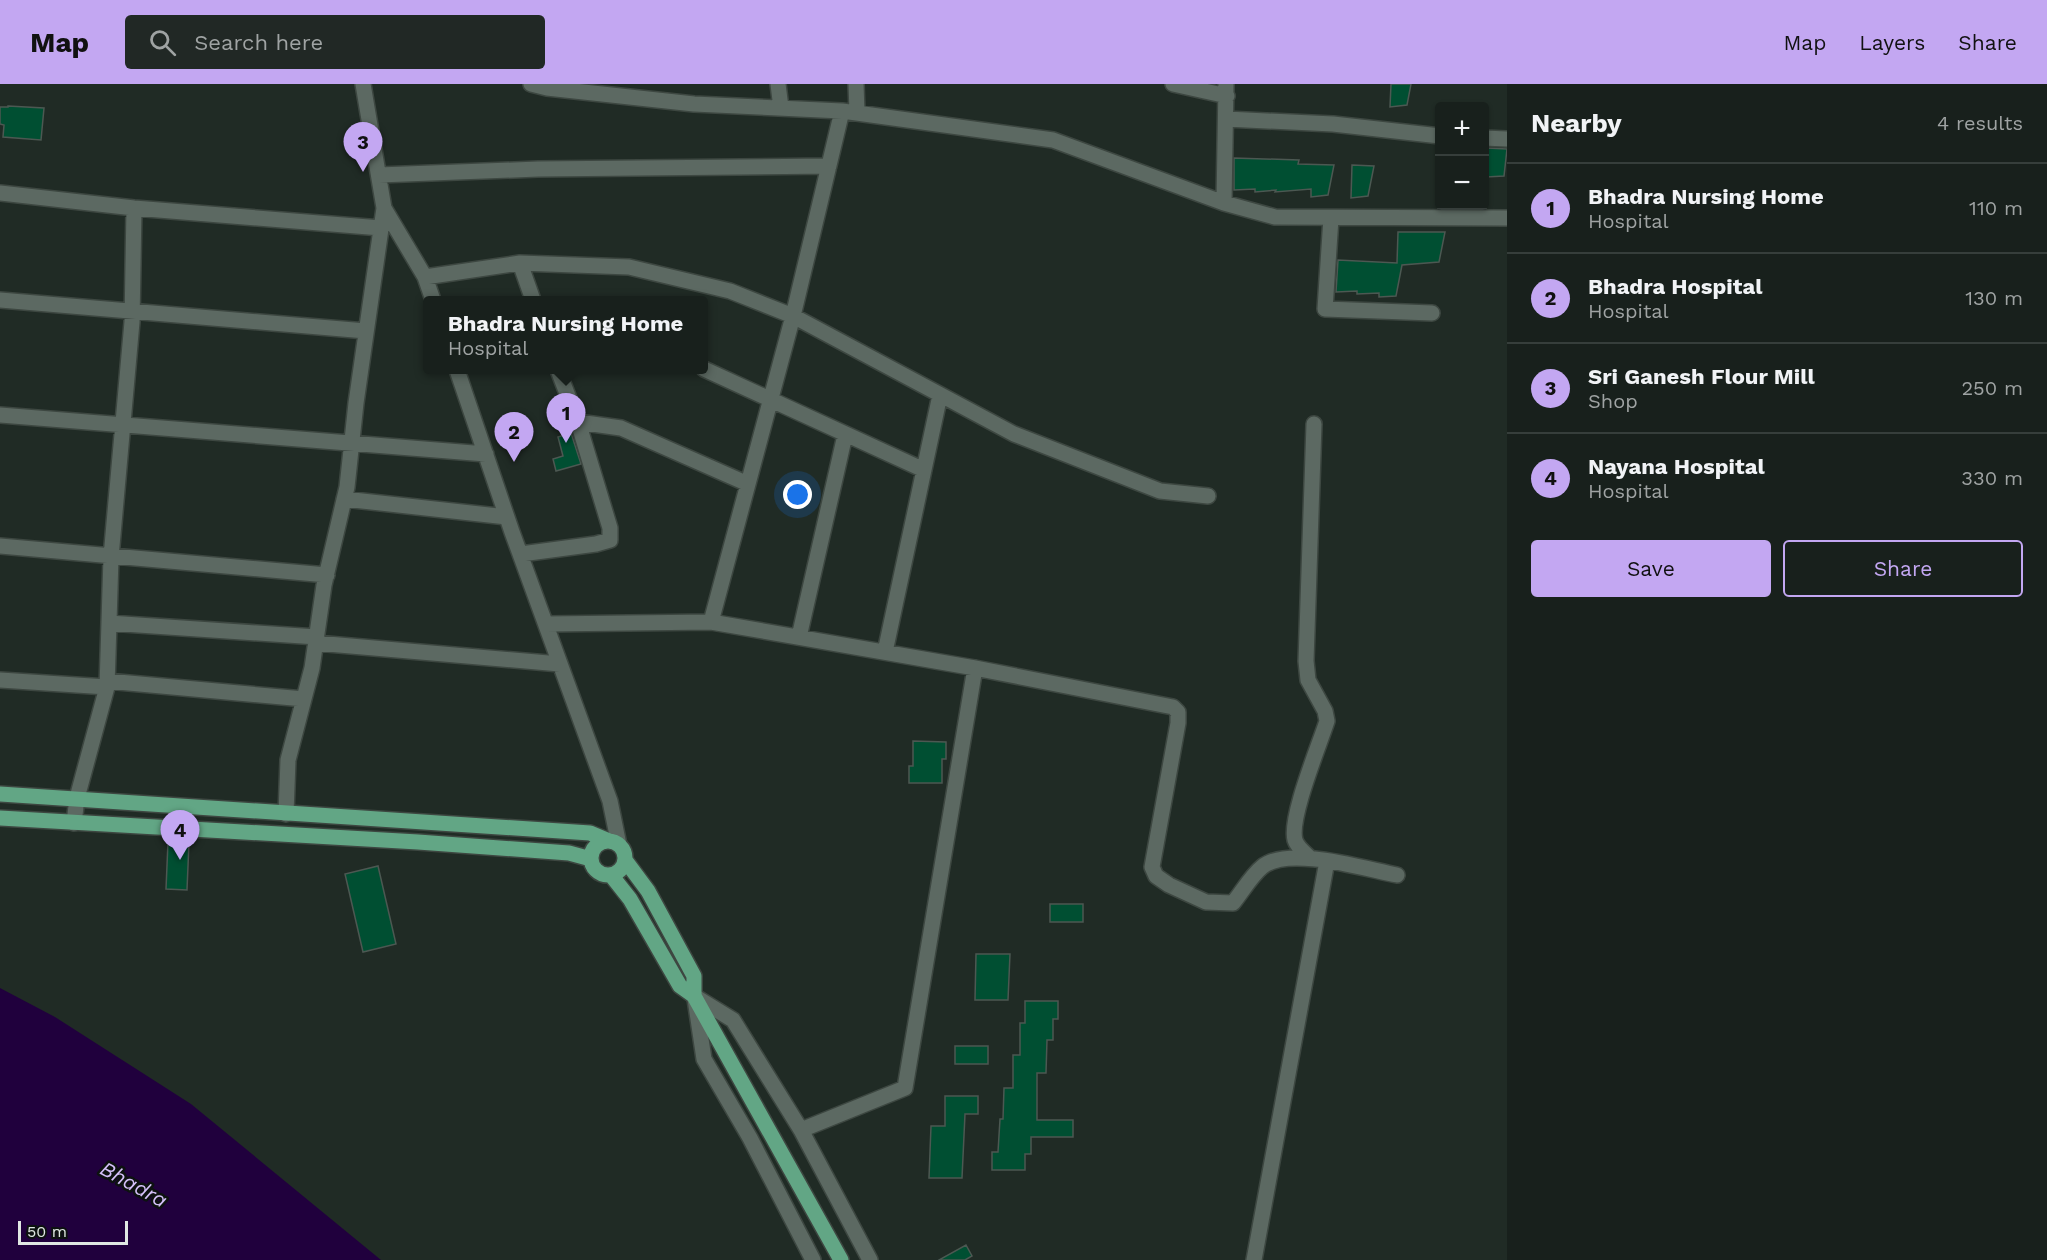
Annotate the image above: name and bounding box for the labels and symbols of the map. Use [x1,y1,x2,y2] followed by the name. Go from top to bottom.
[344,122,382,172] pin: 3
[546,394,586,443] pin: 1
[494,412,534,462] pin: 2
[783,480,812,509] your location
[160,810,200,860] pin: 4
[96,1155,172,1213] water label: Bhadra
[18,1218,128,1246] scale bar

